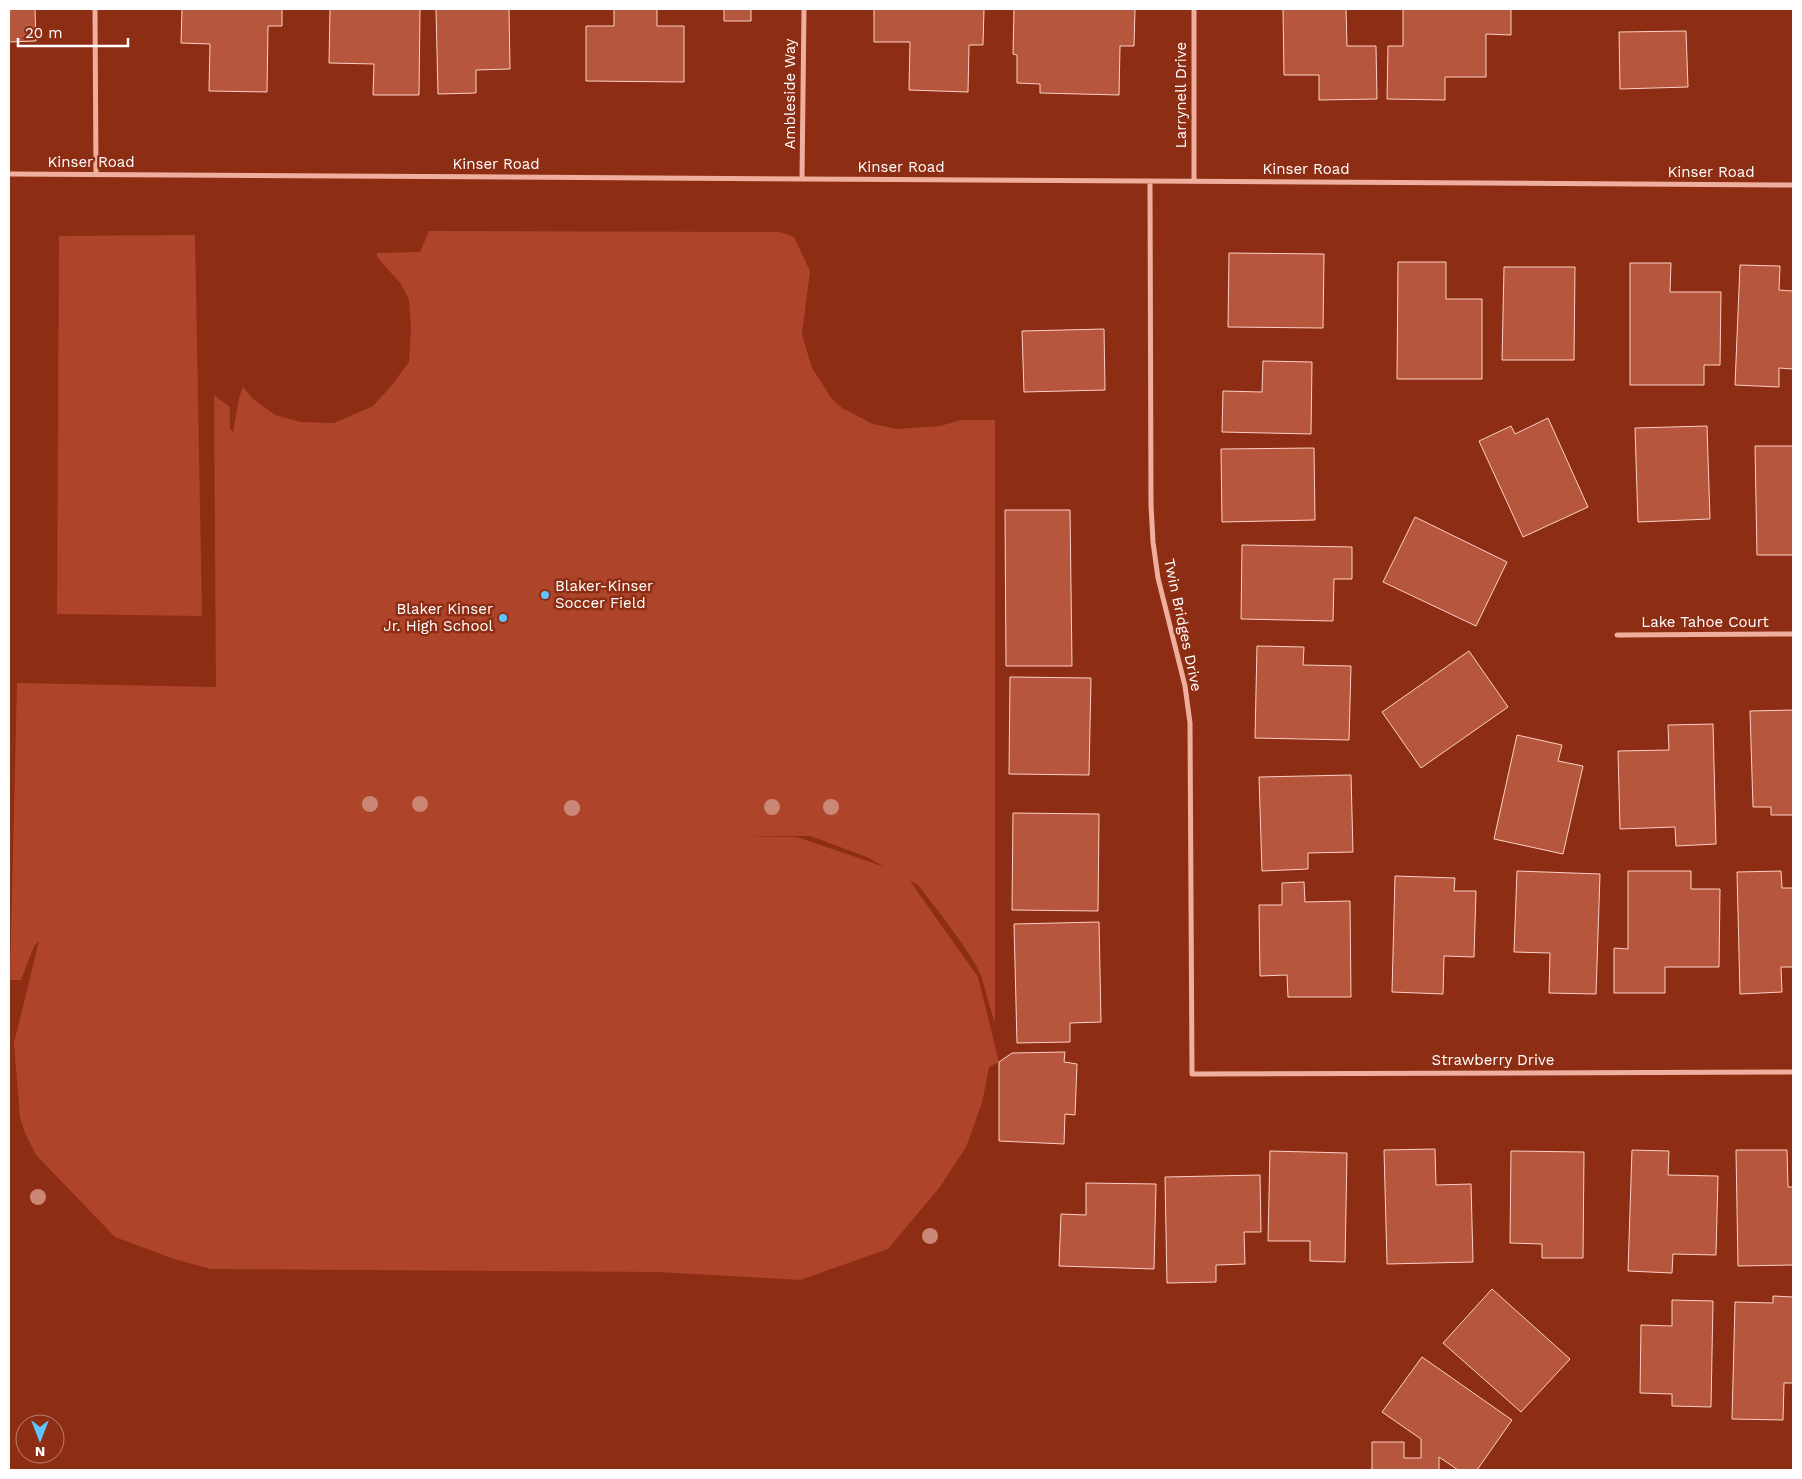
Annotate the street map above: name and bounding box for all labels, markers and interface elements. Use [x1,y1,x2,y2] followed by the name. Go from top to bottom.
[18,15,128,47] scale bar
[25,24,63,42] text: 20 m
[781,38,799,150] street label: Ambleside Way
[1172,42,1190,148] street label: Larrynell Drive
[47,153,135,171] street label: Kinser Road
[452,155,540,173] street label: Kinser Road
[857,158,945,176] street label: Kinser Road
[1262,160,1350,178] street label: Kinser Road
[1667,163,1755,181] street label: Kinser Road
[1160,557,1206,693] street label: Twin Bridges Drive
[555,577,653,612] place label: Blaker-Kinser Soccer Field
[539,589,551,601] marker: Blaker-Kinser Soccer Field
[383,600,493,635] place label: Blaker Kinser Jr. High School
[497,612,509,624] marker: Blaker Kinser Jr. High School
[1641,613,1770,631] street label: Lake Tahoe Court
[1432,1051,1554,1069] street label: Strawberry Drive
[15,1414,65,1464] north arrow
[35,1444,45,1460] text: N

